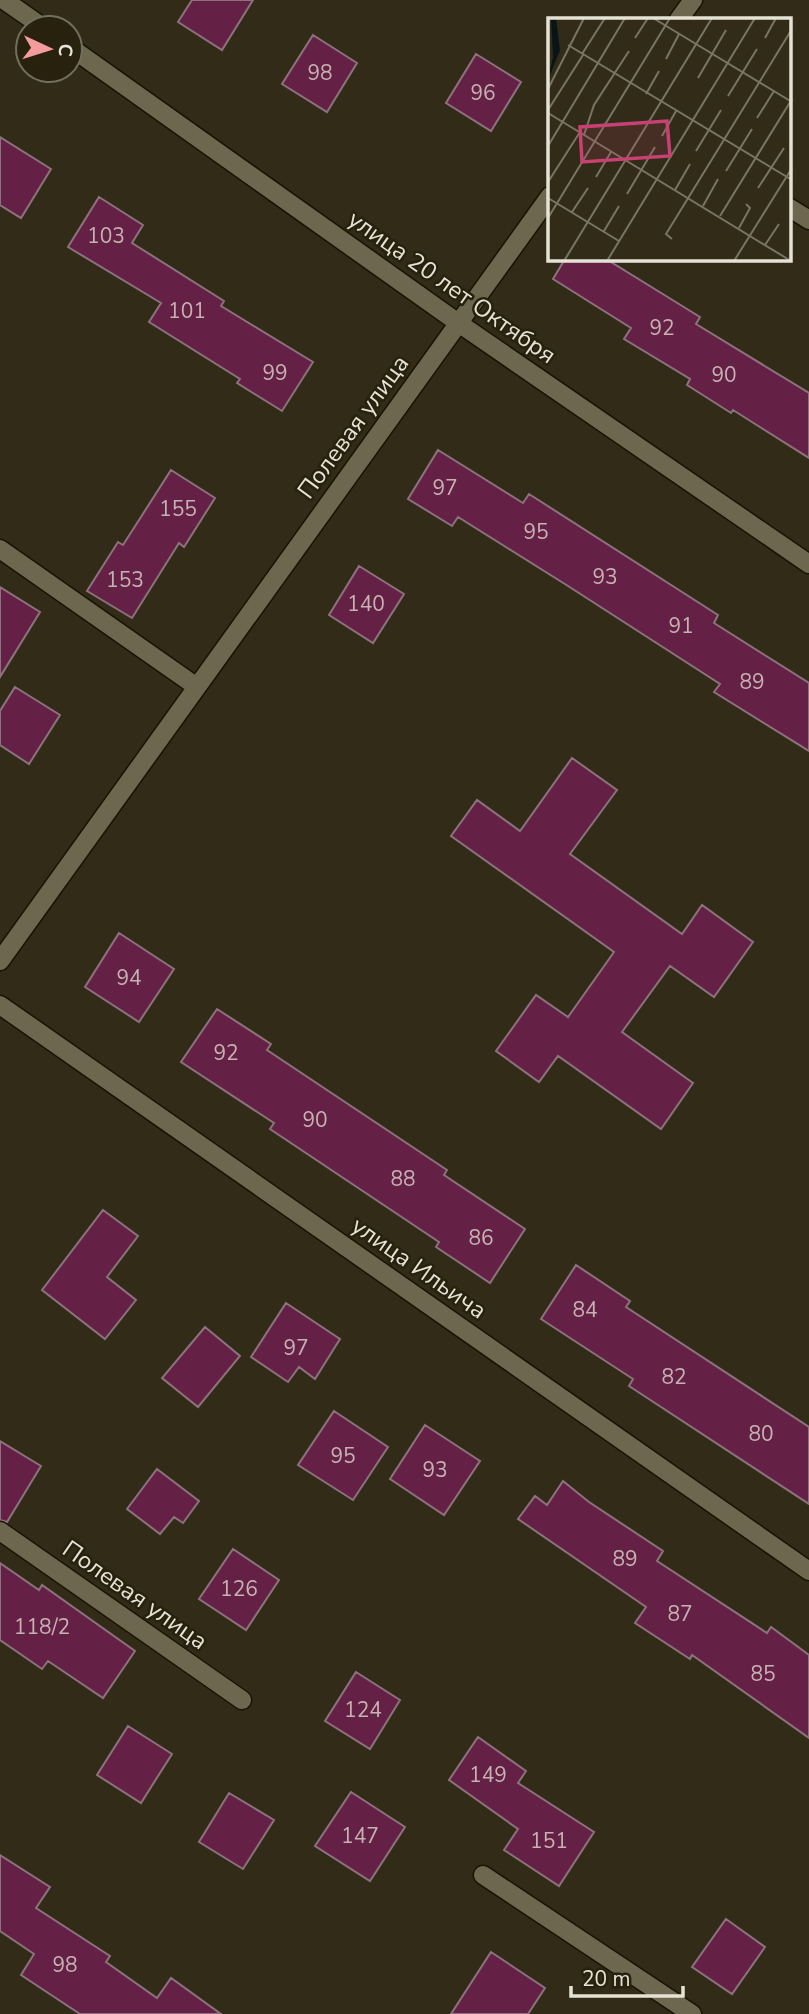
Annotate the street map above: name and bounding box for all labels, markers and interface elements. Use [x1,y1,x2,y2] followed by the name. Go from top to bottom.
[14,14,84,84] north arrow
[548,18,792,261] inset map
[52,43,78,58] text: С
[307,59,333,87] house number: 98
[470,79,496,107] house number: 96
[342,203,562,371] street label: улица 20 лет Октября
[87,222,125,250] house number: 103
[168,297,206,325] house number: 101
[649,314,675,342] house number: 92
[290,349,416,505] street label: Полевая улица
[262,359,288,387] house number: 99
[711,361,737,389] house number: 90
[432,474,458,502] house number: 97
[159,495,197,523] house number: 155
[523,518,549,546] house number: 95
[592,563,618,591] house number: 93
[106,566,144,594] house number: 153
[347,590,385,618] house number: 140
[668,612,694,640] house number: 91
[739,668,765,696] house number: 89
[116,964,142,992] house number: 94
[213,1039,239,1067] house number: 92
[302,1106,328,1134] house number: 90
[390,1165,416,1193] house number: 88
[345,1210,493,1326] street label: улица Ильича
[468,1224,494,1252] house number: 86
[572,1296,598,1324] house number: 84
[283,1334,309,1362] house number: 97
[661,1363,687,1391] house number: 82
[748,1420,774,1448] house number: 80
[330,1442,356,1470] house number: 95
[422,1456,448,1484] house number: 93
[56,1533,214,1657] street label: Полевая улица
[612,1545,638,1573] house number: 89
[220,1575,258,1603] house number: 126
[667,1600,693,1628] house number: 87
[14,1613,70,1641] house number: 118/2
[750,1660,776,1688] house number: 85
[344,1696,382,1724] house number: 124
[469,1761,507,1789] house number: 149
[341,1822,379,1850] house number: 147
[530,1827,568,1855] house number: 151
[52,1951,78,1979] house number: 98
[571,1954,683,1998] scale bar
[582,1965,631,1993] text: 20 m

